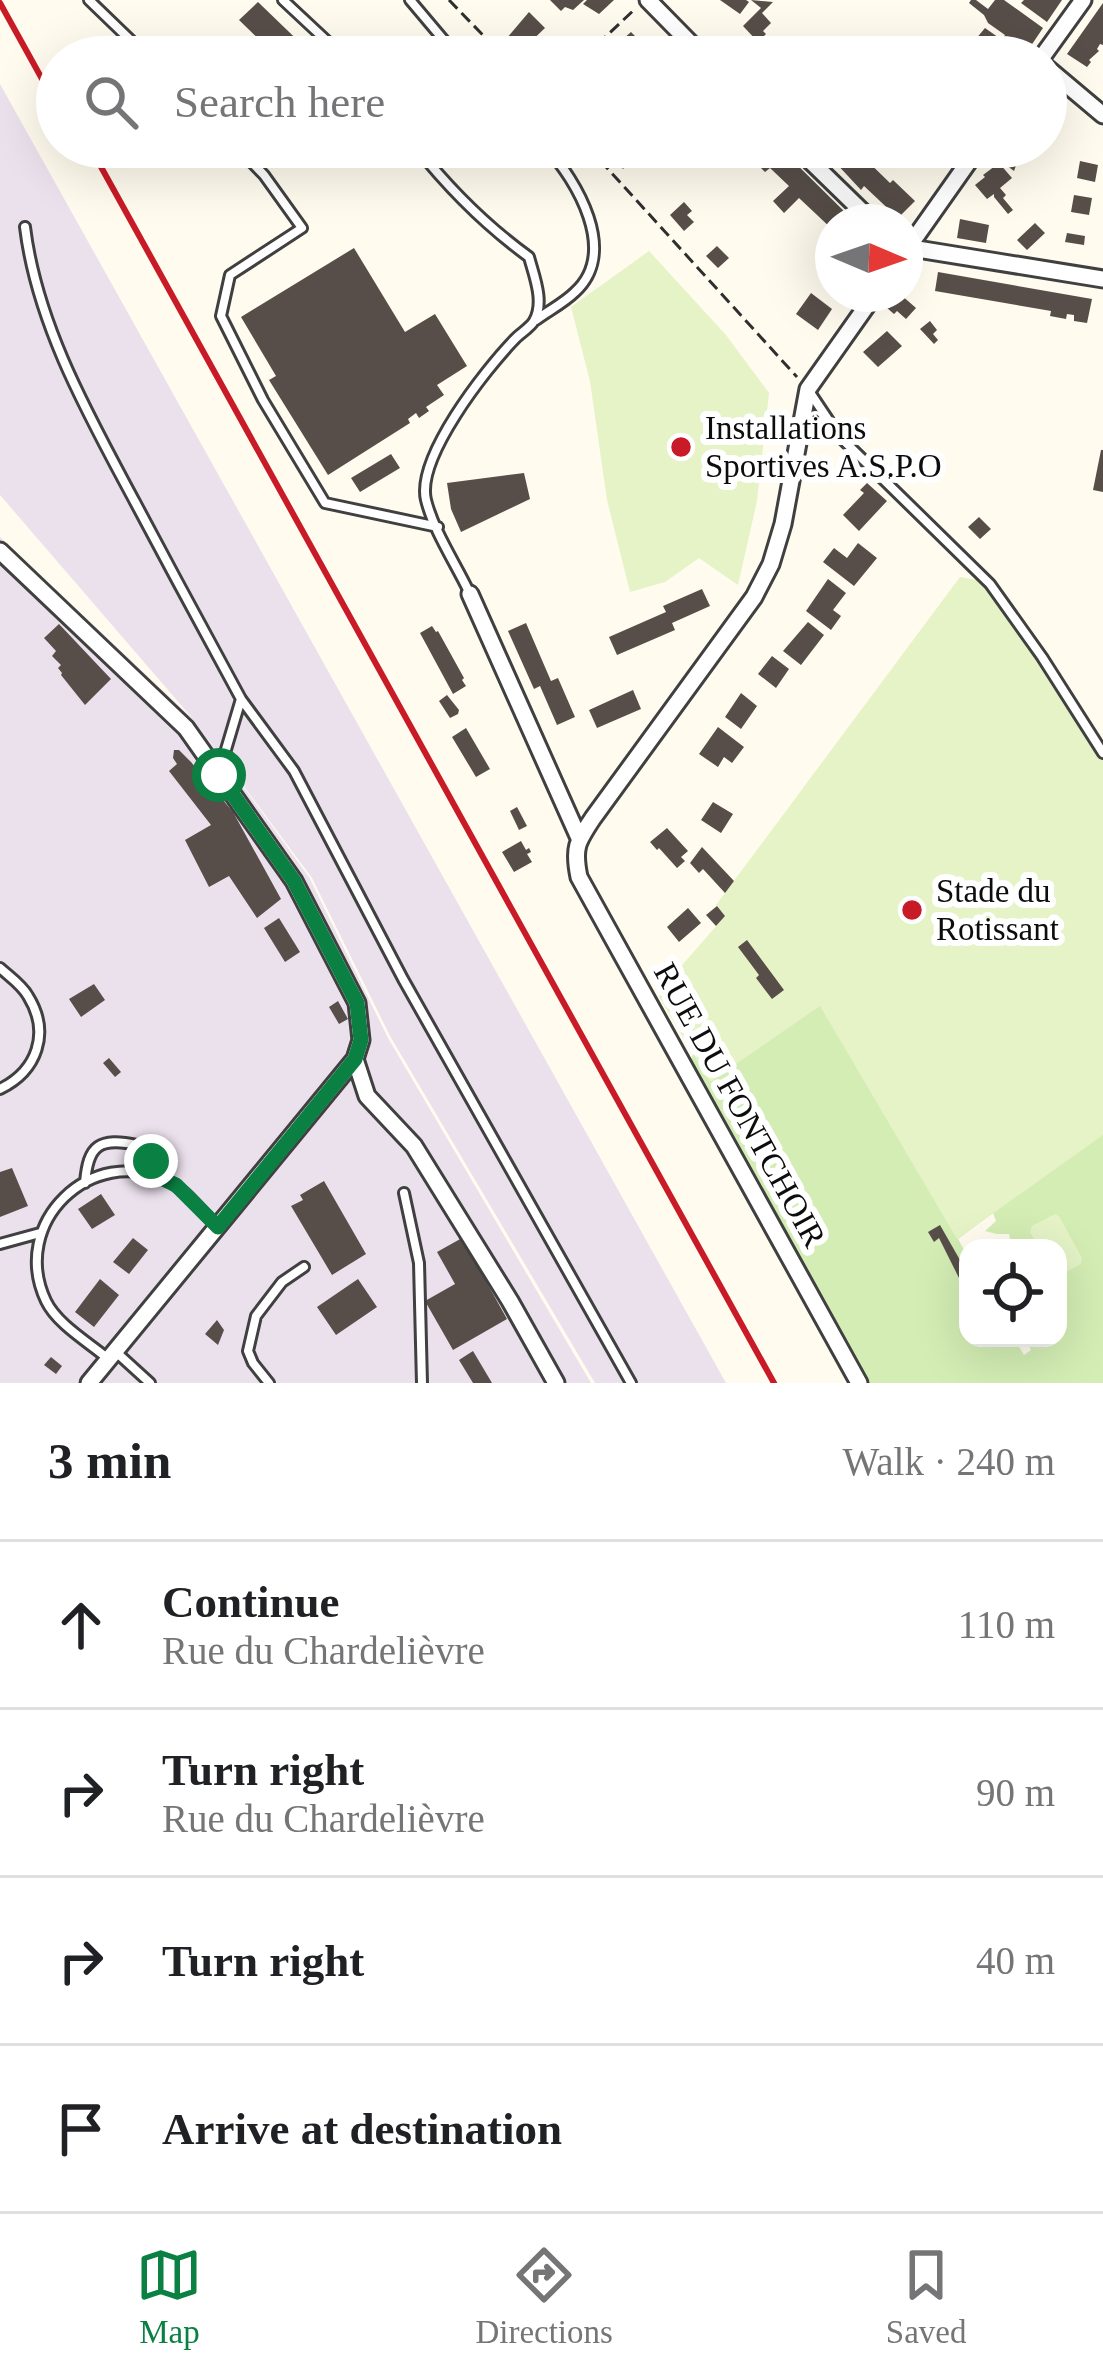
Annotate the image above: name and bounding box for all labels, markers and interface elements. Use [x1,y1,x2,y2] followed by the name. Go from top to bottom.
[36,36,1067,168] search box
[78,69,144,135] icon: search
[174,77,385,127] text: Search here
[815,204,923,312] north arrow
[705,410,942,484] place label: Installations Sportives A.S.P.O
[668,434,694,460] marker: Installations Sportives A.S.P.O
[192,748,246,802] route start
[936,873,1059,947] place label: Stade du Rotissant
[899,897,925,923] marker: Stade du Rotissant
[647,957,833,1253] street label: RUE DU FONTCHOIR
[124,1134,178,1188] route end
[959,1239,1067,1347] map controls
[959,1239,1067,1347] button: locate
[48,1433,171,1489] text: 3 min
[843,1440,1055,1483] text: Walk · 240 m
[162,1577,340,1627] text: Continue
[48,1592,114,1658] icon: ahead
[958,1603,1055,1646] text: 110 m
[162,1629,485,1672] text: Rue du Chardelièvre
[162,1745,364,1795] text: Turn right
[48,1760,114,1826] icon: right
[976,1771,1055,1814] text: 90 m
[162,1797,485,1840] text: Rue du Chardelièvre
[48,1928,114,1994] icon: right
[162,1936,364,1986] text: Turn right
[976,1939,1055,1982] text: 40 m
[48,2096,114,2162] icon: arrive
[162,2104,562,2154] text: Arrive at destination
[136,2242,202,2351] tab: Map
[475,2242,613,2351] tab: Directions
[886,2242,967,2351] tab: Saved

